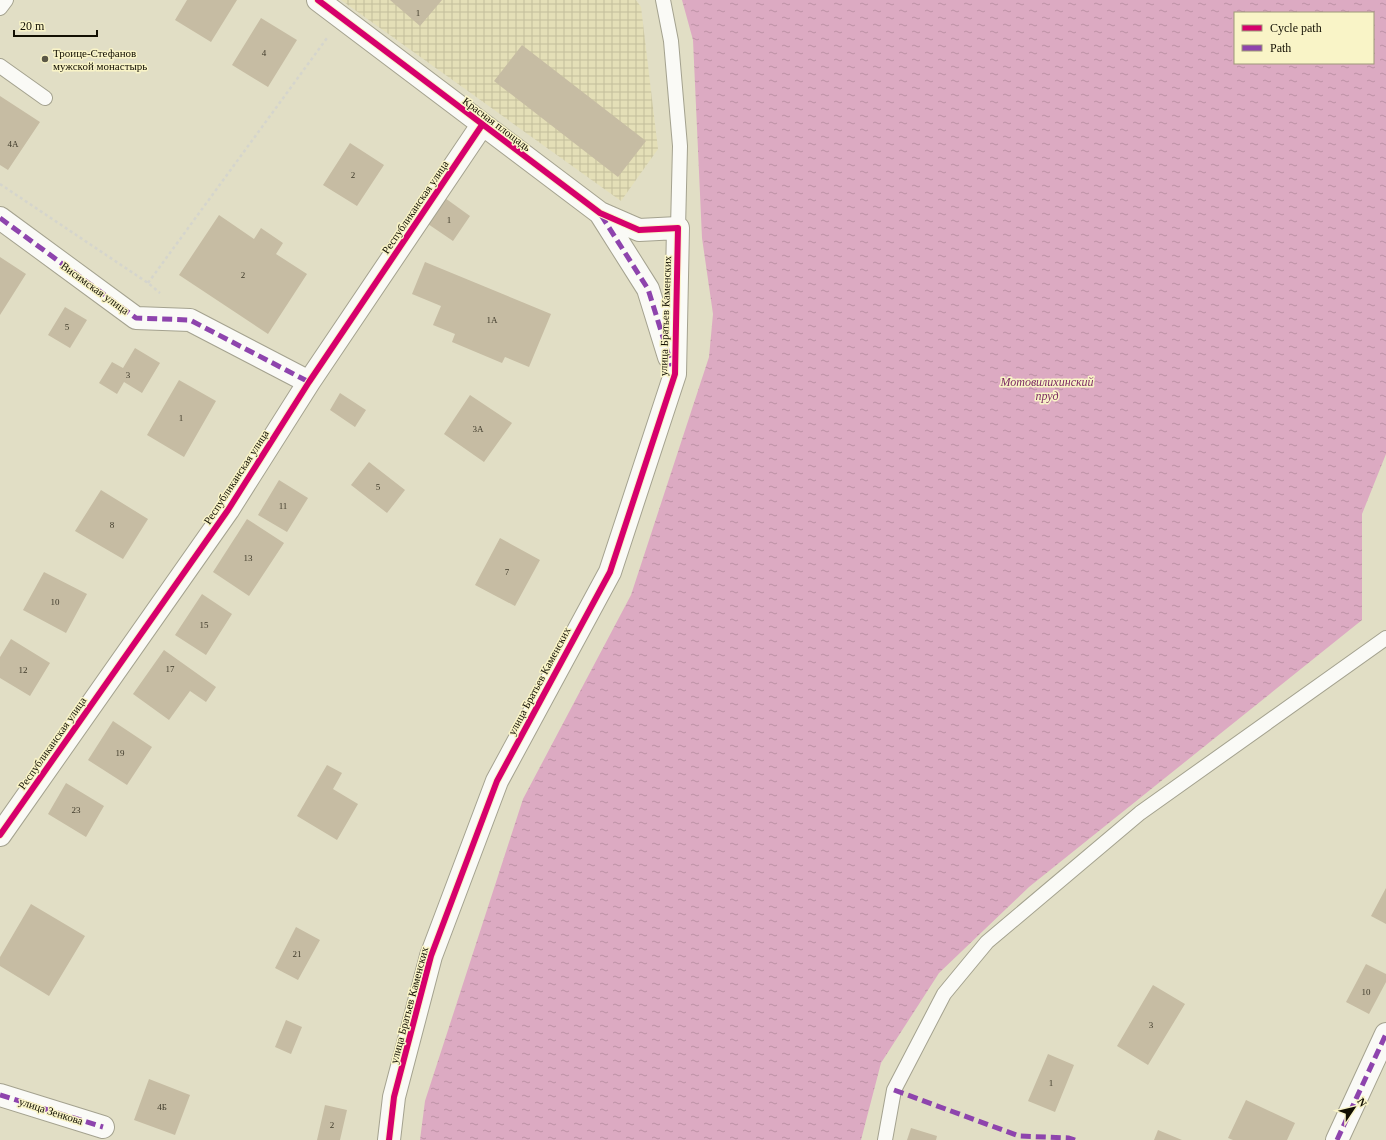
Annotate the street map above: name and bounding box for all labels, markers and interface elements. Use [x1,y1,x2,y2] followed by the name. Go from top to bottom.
[416,8,420,18] house number: 1
[14,12,97,38] scale bar
[1234,12,1374,64] legend
[20,19,45,33] text: 20 m
[1270,21,1322,35] text: Cycle path
[1270,41,1291,55] text: Path
[53,47,147,72] place label: Троице-Стефанов мужской монастырь
[262,48,267,58] house number: 4
[40,54,50,64] marker: Троице-Стефанов мужской монастырь
[461,95,533,153] street label: Красная площадь
[8,139,19,149] house number: 4А
[379,158,451,256] street label: Республиканская улица
[351,170,355,180] house number: 2
[447,215,451,225] house number: 1
[657,255,673,376] street label: улица Братьев Каменских
[59,259,131,317] street label: Висимская улица
[241,270,245,280] house number: 2
[487,315,498,325] house number: 1А
[65,322,70,332] house number: 5
[126,370,131,380] house number: 3
[999,375,1094,403] water label: Мотовилихинский пруд
[179,413,183,423] house number: 1
[473,424,484,434] house number: 3А
[201,428,271,526] street label: Республиканская улица
[376,482,381,492] house number: 5
[279,501,287,511] house number: 11
[110,520,115,530] house number: 8
[244,553,253,563] house number: 13
[505,567,510,577] house number: 7
[51,597,60,607] house number: 10
[200,620,209,630] house number: 15
[505,625,573,737] street label: улица Братьев Каменских
[166,664,175,674] house number: 17
[19,665,28,675] house number: 12
[16,694,88,791] street label: Республиканская улица
[116,748,125,758] house number: 19
[72,805,81,815] house number: 23
[388,945,431,1065] street label: улица Братьев Каменских
[293,949,302,959] house number: 21
[1362,987,1371,997] house number: 10
[1149,1020,1154,1030] house number: 3
[1049,1078,1053,1088] house number: 1
[1334,1088,1374,1128] north arrow
[18,1095,85,1127] street label: улица Зенкова
[1355,1096,1369,1109] text: N
[157,1102,167,1112] house number: 4Б
[330,1120,334,1130] house number: 2

